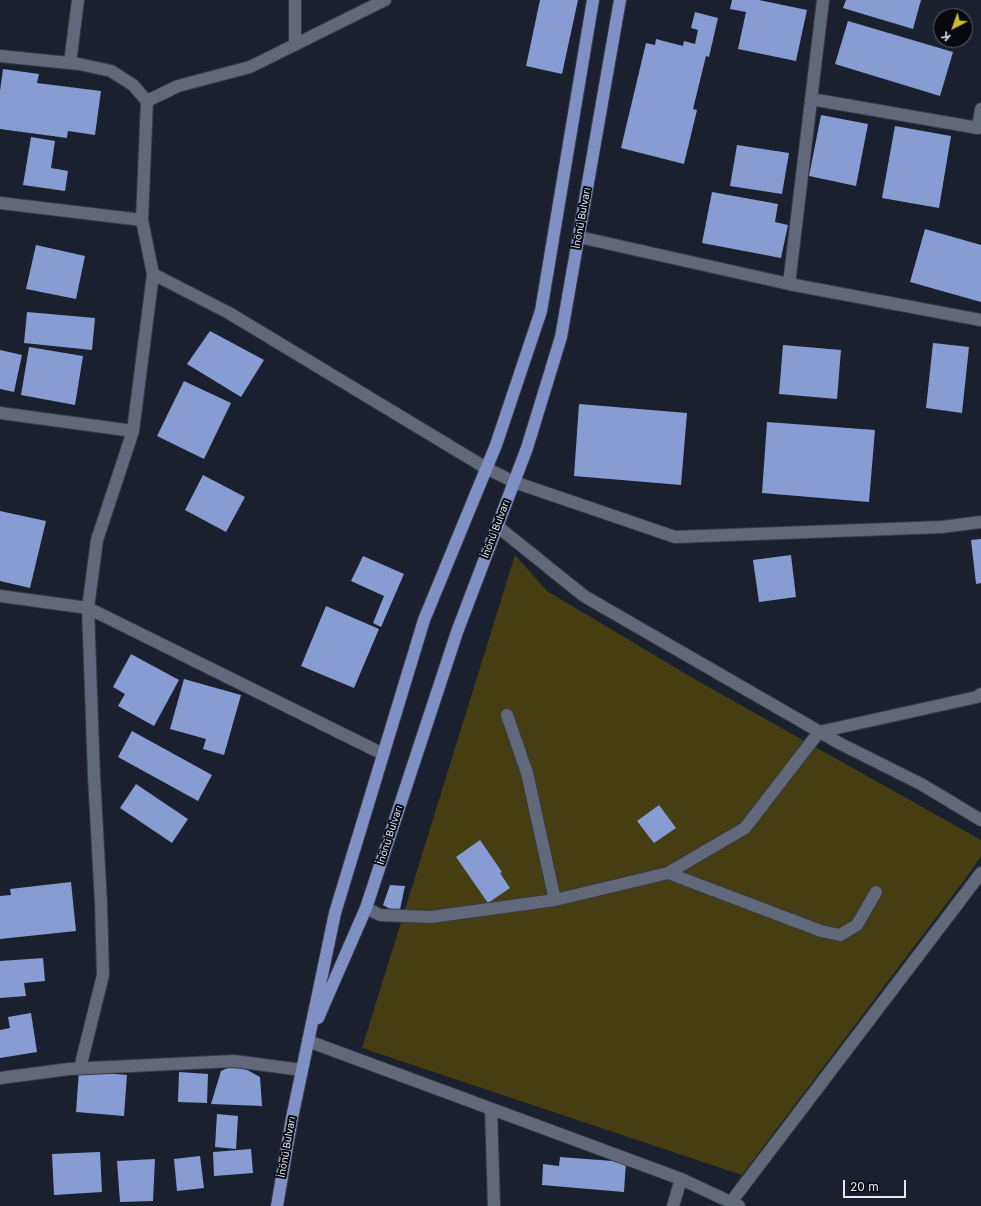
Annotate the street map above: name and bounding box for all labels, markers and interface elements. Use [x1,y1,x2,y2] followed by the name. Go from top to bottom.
[933,8,973,48] north arrow
[938,28,953,44] text: K
[571,187,593,249] street label: İnönü Bulvarı
[479,498,513,560] street label: İnönü Bulvarı
[375,804,405,866] street label: İnönü Bulvarı
[276,1116,298,1178] street label: İnönü Bulvarı
[845,1172,908,1198] scale bar
[850,1179,879,1194] text: 20 m

